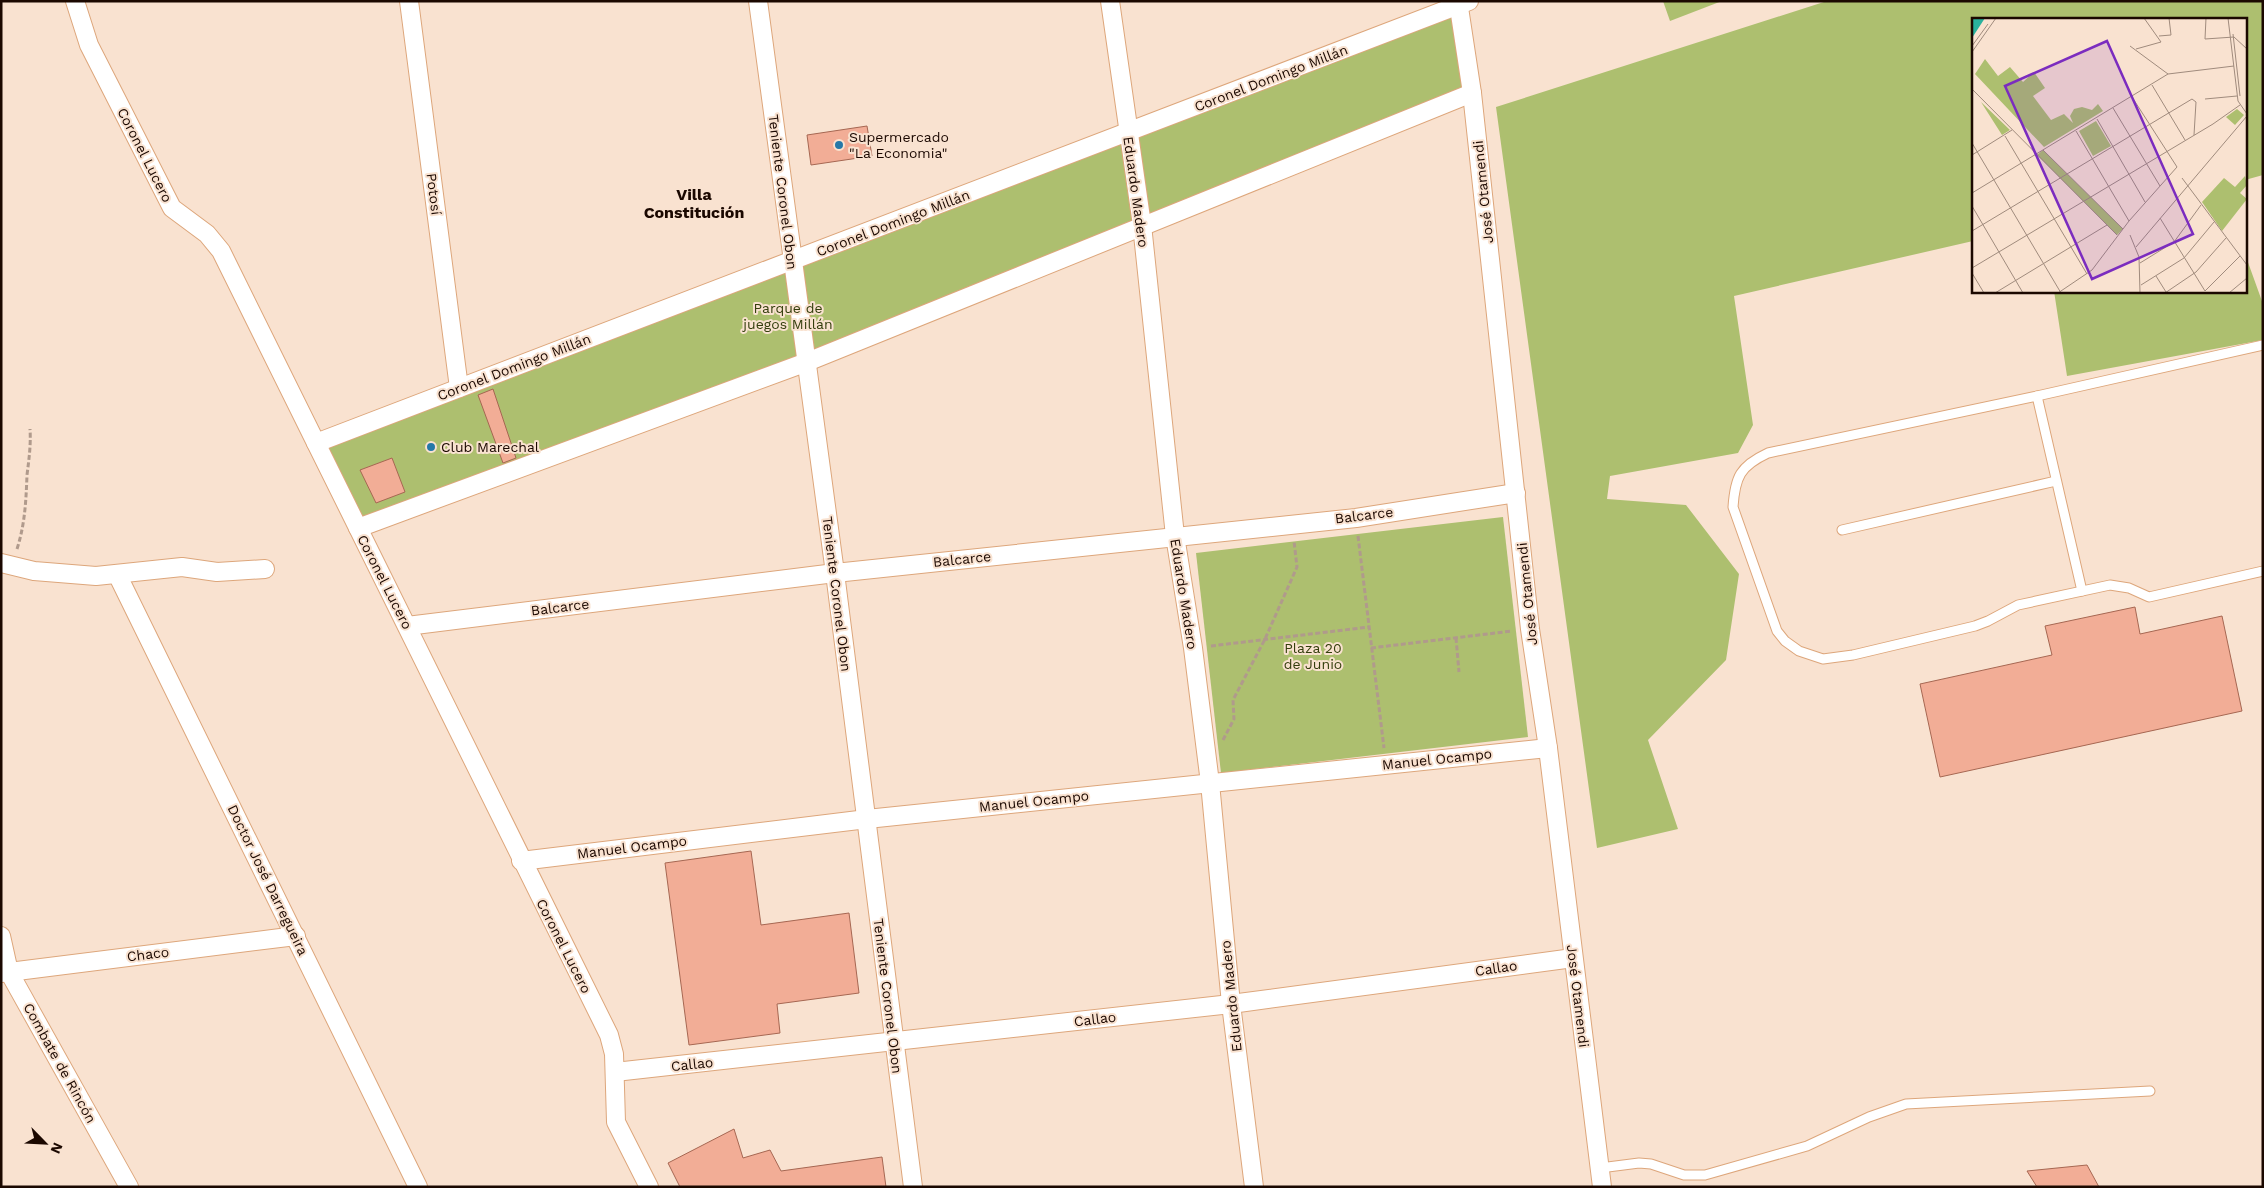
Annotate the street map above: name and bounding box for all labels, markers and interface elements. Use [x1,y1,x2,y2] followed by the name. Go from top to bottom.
[1972,18,2246,292] inset map
[1192,41,1350,115] street label: Coronel Domingo Millán
[114,105,176,205] street label: Coronel Lucero
[766,114,800,270] street label: Teniente Coronel Obon
[849,129,949,161] place label: Supermercado "La Economia"
[1120,135,1152,249] street label: Eduardo Madero
[833,139,845,151] marker: Supermercado "La Economia"
[1470,140,1496,244] street label: José Otamendi
[423,172,445,216] street label: Potosí
[644,185,744,222] district label: Villa Constitución
[814,186,972,260] street label: Coronel Domingo Millán
[741,300,833,332] park label: Parque de juegos Millán
[435,330,593,404] street label: Coronel Domingo Millán
[441,439,540,455] place label: Club Marechal
[425,441,437,453] marker: Club Marechal
[1334,503,1394,527] street label: Balcarce
[820,516,854,672] street label: Teniente Coronel Obon
[354,532,416,632] street label: Coronel Lucero
[1167,537,1201,651] street label: Eduardo Madero
[1514,542,1540,646] street label: José Otamendi
[932,548,992,570] street label: Balcarce
[530,595,590,619] street label: Balcarce
[1284,640,1342,672] park label: Plaza 20 de Junio
[1381,745,1493,773] street label: Manuel Ocampo
[978,787,1090,815] street label: Manuel Ocampo
[225,802,311,958] street label: Doctor José Darregueira
[576,832,688,862] street label: Manuel Ocampo
[533,896,595,996] street label: Coronel Lucero
[871,918,905,1074] street label: Teniente Coronel Obon
[1217,939,1245,1053] street label: Eduardo Madero
[126,943,170,965] street label: Chaco
[1564,944,1592,1048] street label: José Otamendi
[1474,957,1518,979] street label: Callao
[20,1000,100,1126] street label: Combate de Rincón
[1073,1008,1117,1030] street label: Callao
[670,1054,714,1074] street label: Callao
[20,1118,70,1168] north arrow
[47,1140,66,1156] text: N

